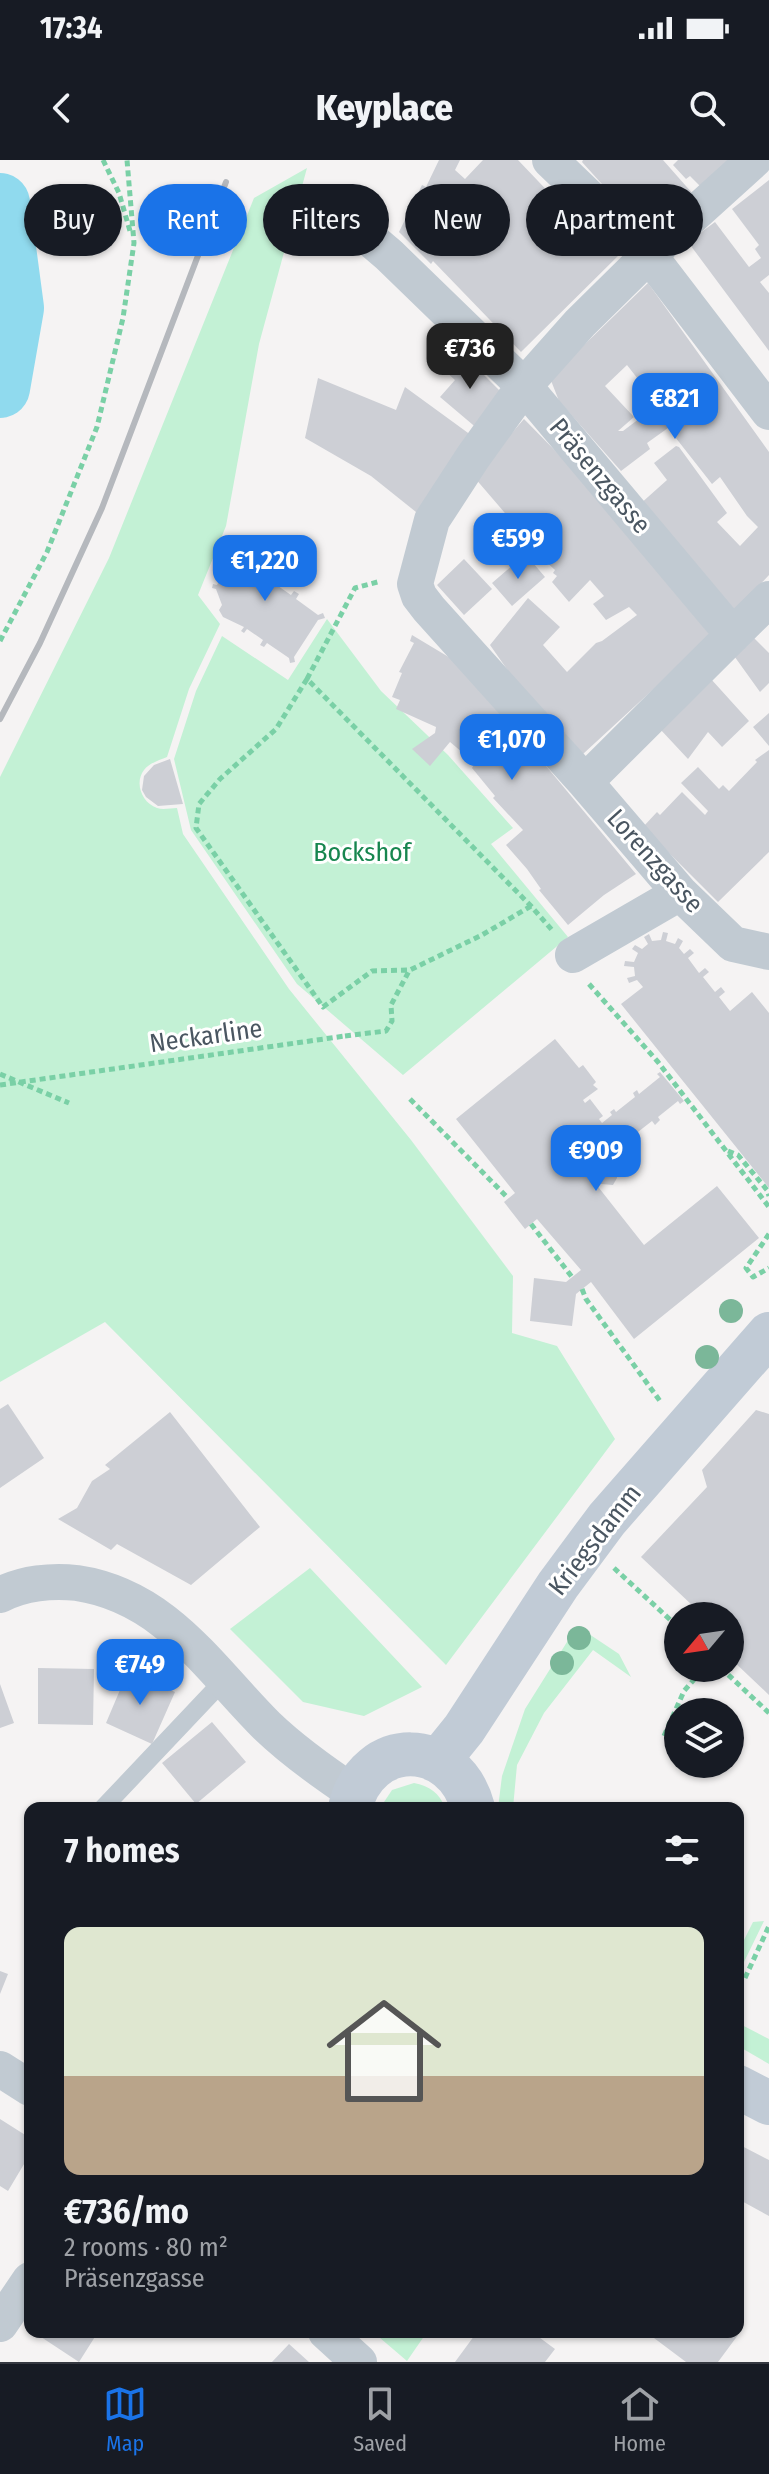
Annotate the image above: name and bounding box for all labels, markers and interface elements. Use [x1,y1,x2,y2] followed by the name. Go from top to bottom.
[40,10,102,46] text: 17:34
[40,86,84,130] icon: back
[316,86,453,130] text: Keyplace
[685,86,729,130] icon: search
[24,184,122,256] chip: Buy
[138,184,247,256] chip: Rent
[263,184,389,256] chip: Filters
[405,184,510,256] chip: New
[526,184,703,256] chip: Apartment
[423,323,517,391] pin: €736
[445,333,495,364] text: €736
[628,373,722,441] pin: €821
[650,383,700,414] text: €821
[543,412,657,540] street label: Präsenzgasse
[471,513,565,581] pin: €599
[491,523,545,554] text: €599
[200,535,330,603] pin: €1,220
[231,545,299,576] text: €1,220
[447,714,577,782] pin: €1,070
[478,724,546,755] text: €1,070
[600,803,710,919] street label: Lorenzgasse
[313,837,413,868] park label: Bockshof
[148,1013,264,1059] street label: Neckarline
[549,1125,643,1193] pin: €909
[569,1135,623,1166] text: €909
[542,1478,648,1602] street label: Kriegsdamm
[664,1602,744,1682] north arrow
[664,1602,744,1778] map controls
[93,1639,187,1707] pin: €749
[115,1649,165,1680] text: €749
[664,1698,744,1778] button: layers
[660,1828,704,1872] icon: filters
[64,1830,180,1871] text: 7 homes
[312,1979,456,2123] icon: home
[64,2191,189,2232] text: €736/mo
[64,2232,228,2263] text: 2 rooms · 80 m²
[64,2263,205,2294] text: Präsenzgasse
[103,2382,147,2457] tab: Map
[353,2382,407,2457] tab: Saved
[613,2382,666,2457] tab: Home

